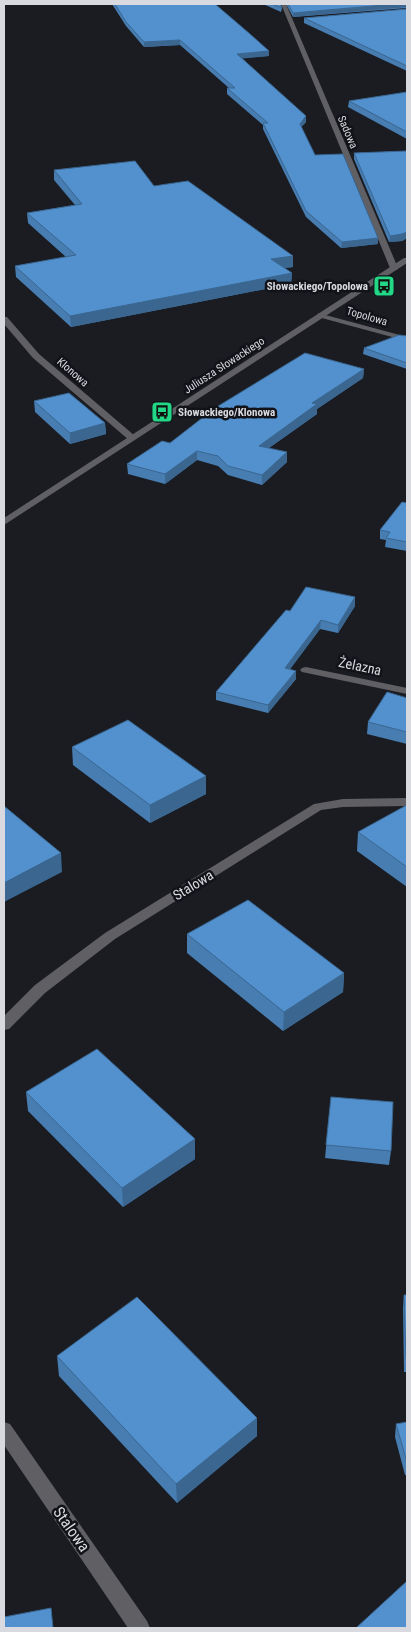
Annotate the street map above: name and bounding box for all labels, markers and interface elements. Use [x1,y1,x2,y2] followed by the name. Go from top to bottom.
[335,114,360,151] street label: Sadowa
[372,274,396,298] bus stop icon: Słowackiego/Topolowa
[267,280,368,293] place label: Słowackiego/Topolowa
[345,304,389,329] street label: Topolowa
[181,334,268,396] street label: Juliusza Słowackiego
[54,355,91,390] street label: Klonowa
[150,400,174,424] bus stop icon: Słowackiego/Klonowa
[178,406,275,419] place label: Słowackiego/Klonowa
[337,654,383,678] street label: Żelazna
[170,867,216,903] street label: Stalowa
[49,1503,94,1555] street label: Stalowa

